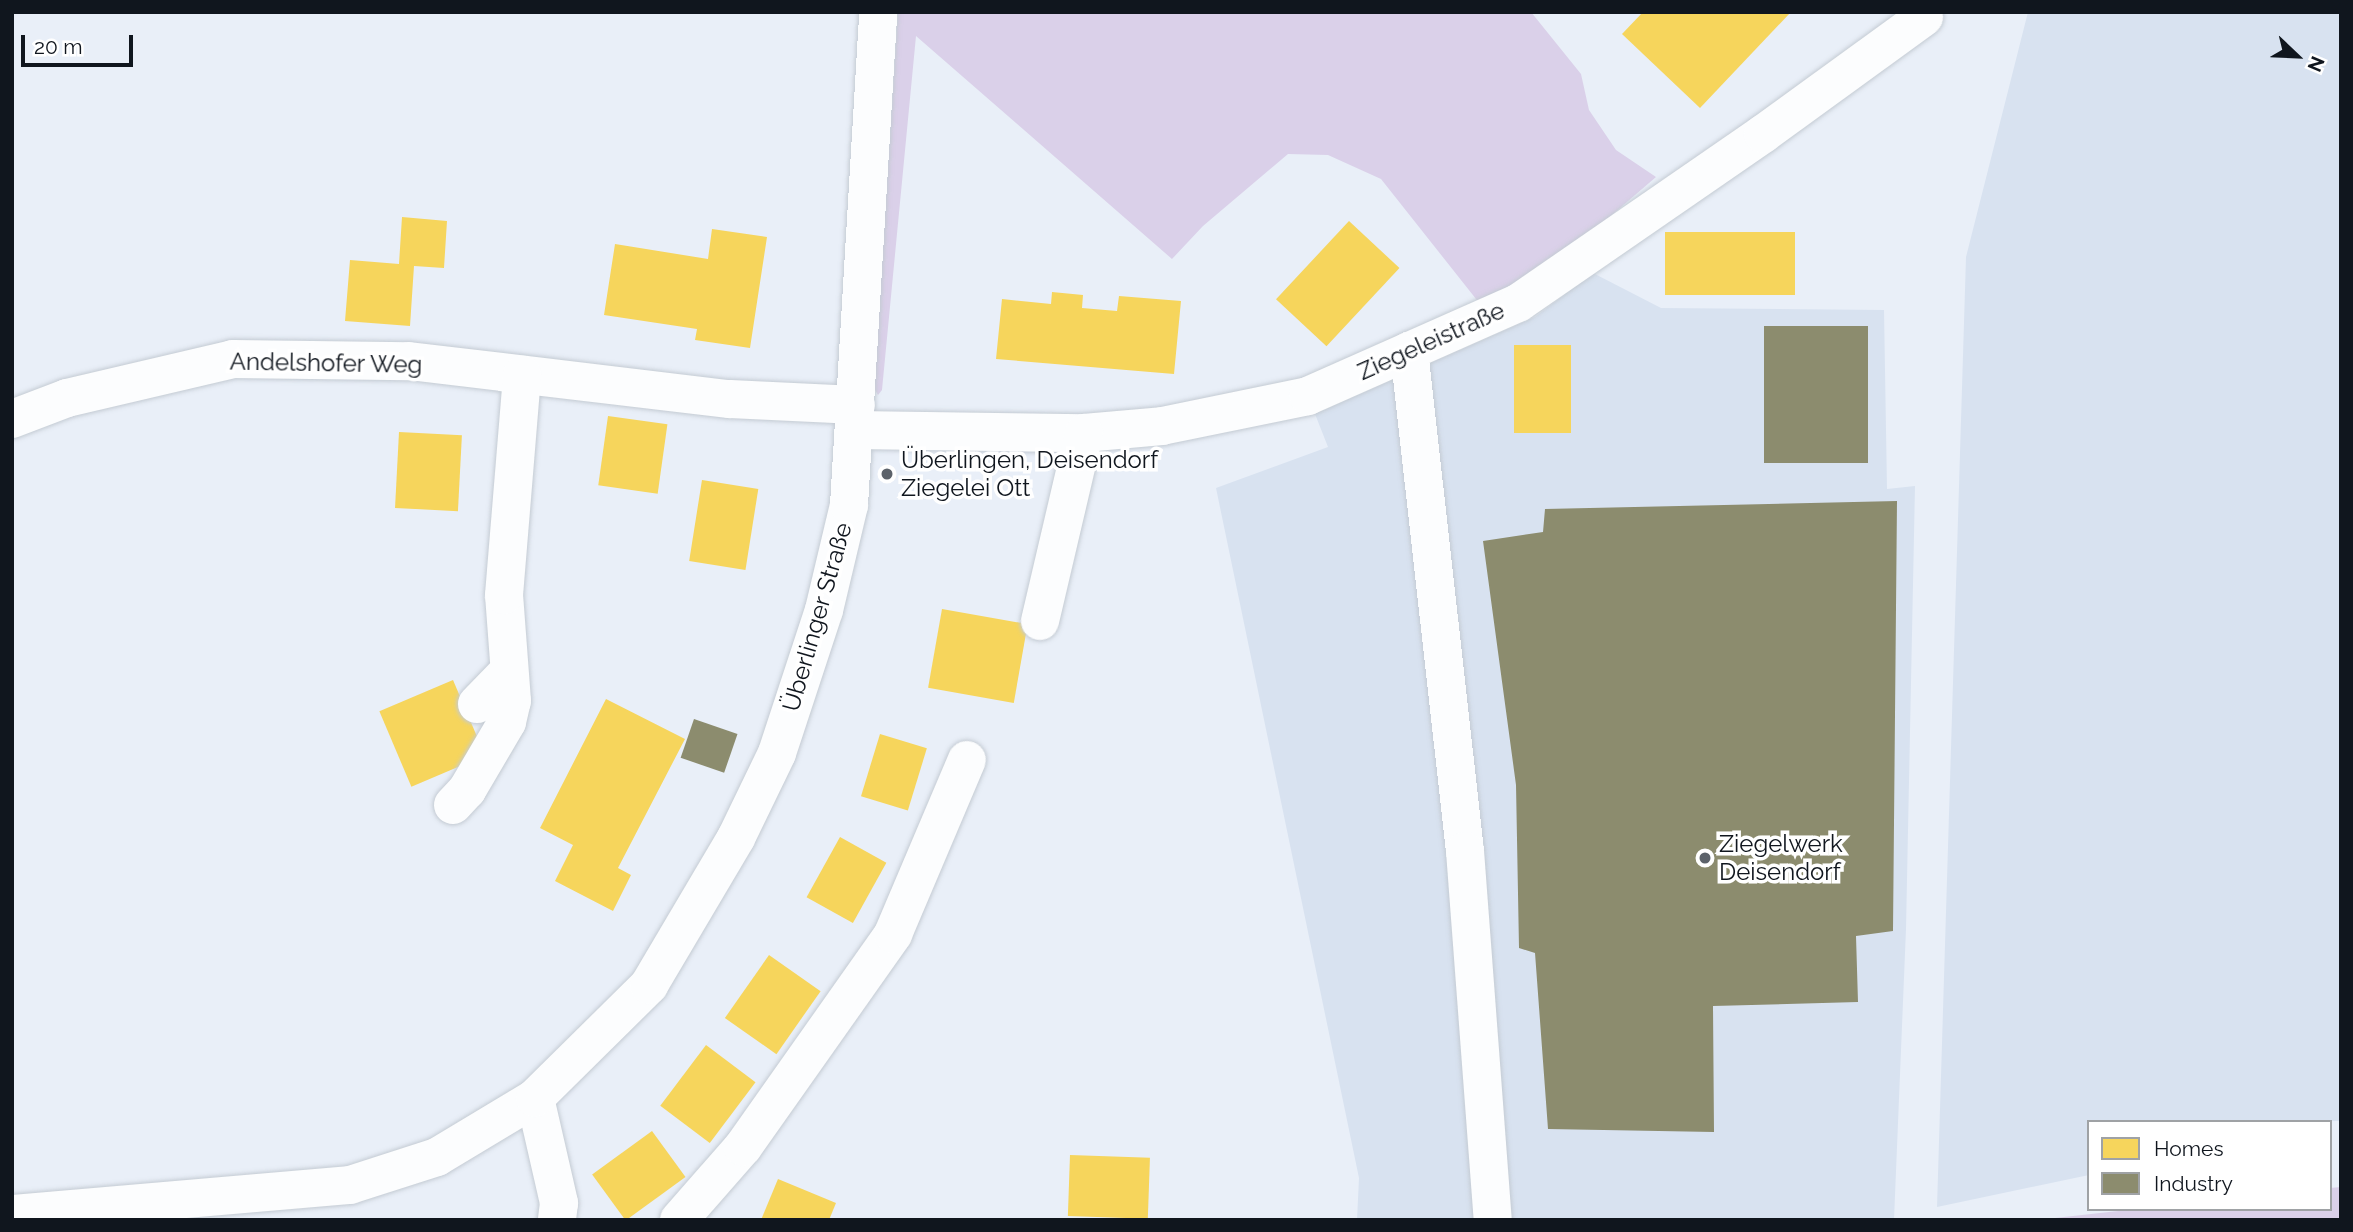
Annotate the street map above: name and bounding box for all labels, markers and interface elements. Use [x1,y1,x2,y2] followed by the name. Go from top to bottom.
[24,21,136,65] scale bar
[2262,21,2332,91] north arrow
[34,34,82,59] text: 20 m
[2303,53,2329,75] text: N
[1353,296,1509,386] street label: Ziegeleistraße
[229,347,423,379] street label: Andelshofer Weg
[901,446,1158,502] place label: Überlingen, Deisendorf Ziegelei Ott
[879,466,895,482] marker: Überlingen, Deisendorf Ziegelei Ott
[776,519,858,715] street label: Überlinger Straße
[1719,830,1843,886] place label: Ziegelwerk Deisendorf
[1697,850,1713,866] marker: Ziegelwerk Deisendorf
[2087,1120,2332,1211] legend
[2154,1136,2224,1161] text: Homes
[2154,1171,2233,1196] text: Industry

